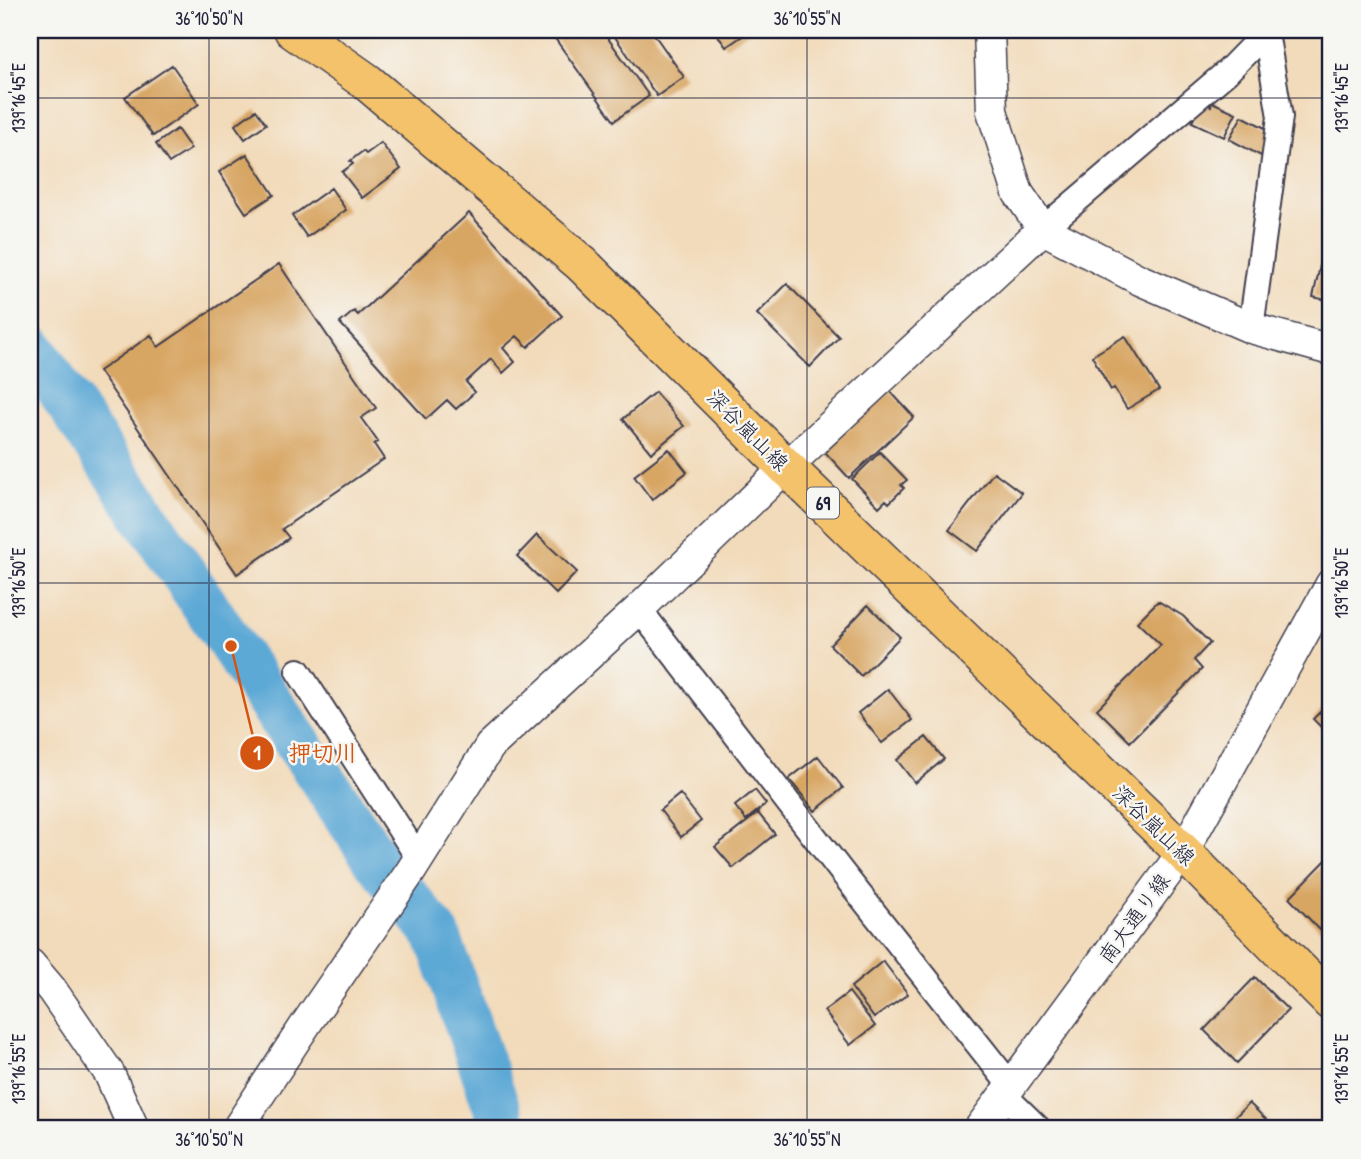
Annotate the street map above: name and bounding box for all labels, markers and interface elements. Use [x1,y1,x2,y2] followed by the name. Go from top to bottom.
[175,6,243,31] text: 36°10'50"N
[773,6,841,31] text: 36°10'55"N
[6,63,31,133] text: 139°16'45"E
[1329,63,1354,133] text: 139°16'45"E
[701,383,795,477] street label: 深谷嵐山線
[807,488,839,518] road number: 69
[6,547,31,619] text: 139°16'50"E
[1329,547,1354,619] text: 139°16'50"E
[239,731,371,775] callout: 押切川
[289,737,358,768] text: 押切川
[253,738,261,767] text: 1
[1106,778,1202,872] street label: 深谷嵐山線
[1091,867,1177,969] street label: 南大通り線
[6,1034,31,1104] text: 139°16'55"E
[1329,1034,1354,1104] text: 139°16'55"E
[175,1127,243,1152] text: 36°10'50"N
[773,1127,841,1152] text: 36°10'55"N

